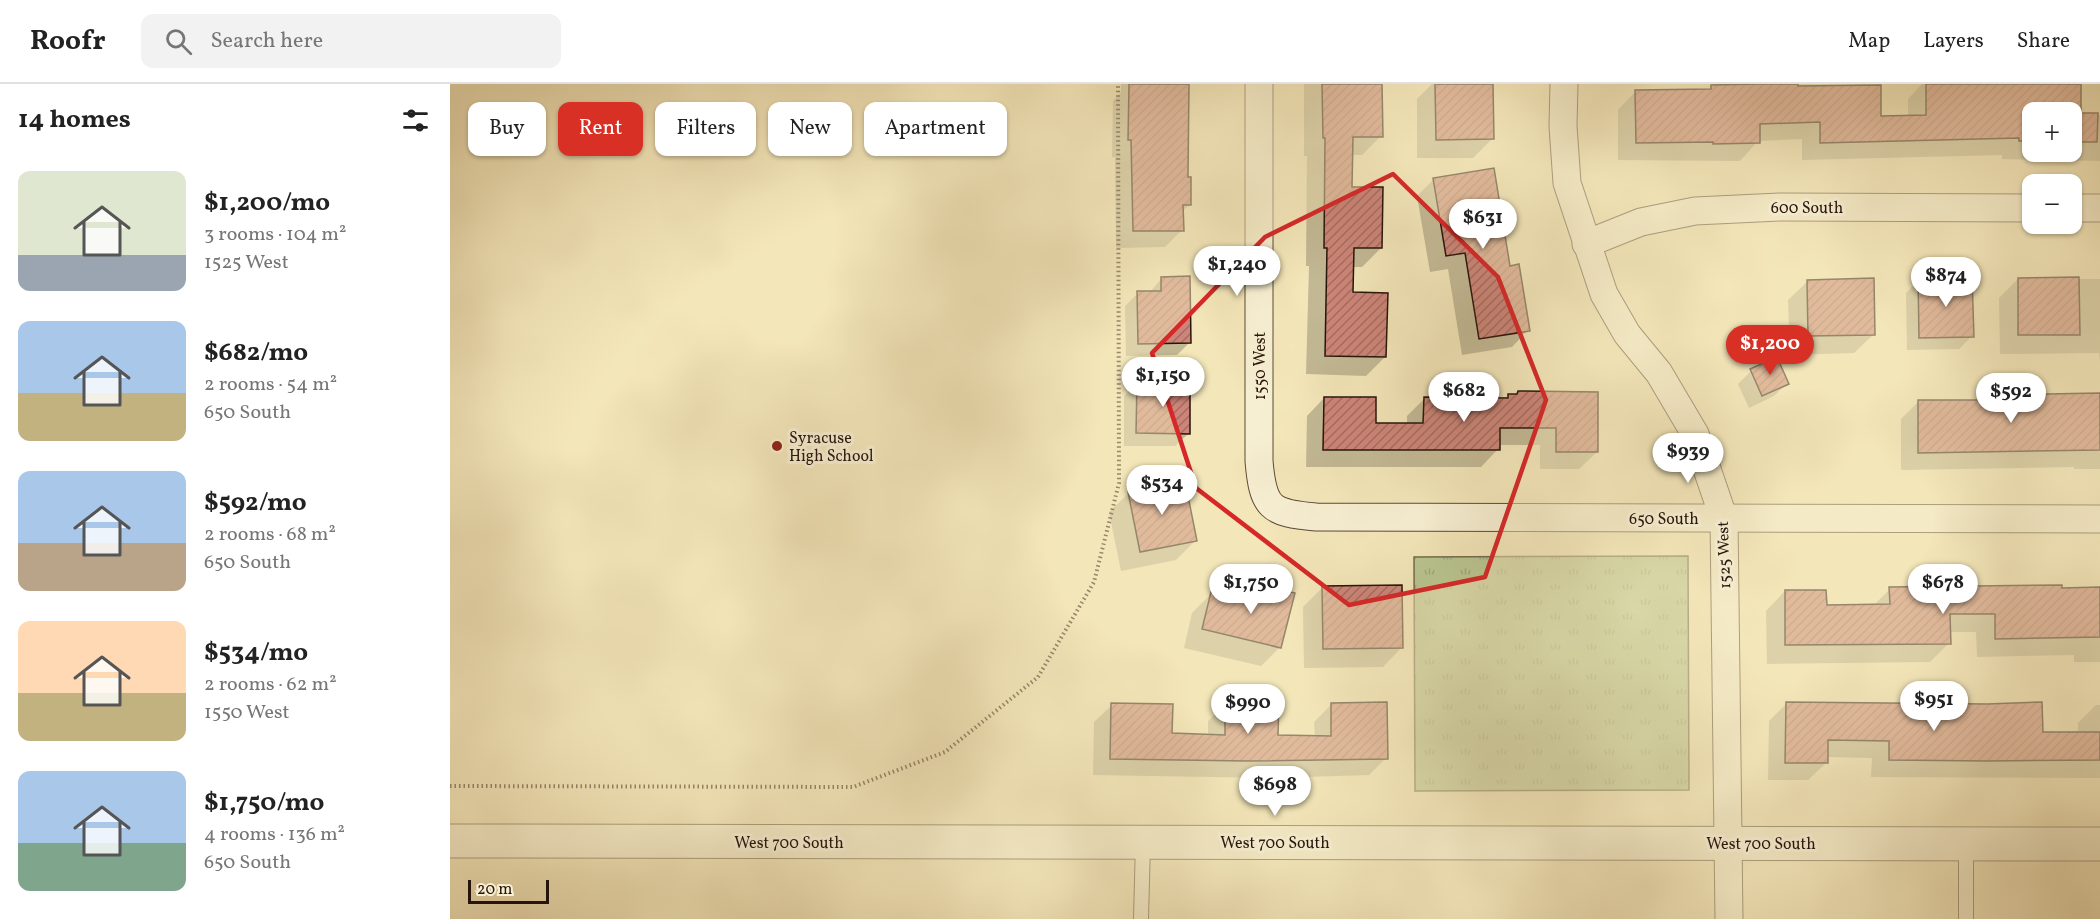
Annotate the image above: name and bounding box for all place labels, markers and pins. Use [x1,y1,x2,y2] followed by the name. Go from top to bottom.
[1447,199,1519,250] pin: $631
[1188,246,1286,297] pin: $1,240
[1910,257,1982,308] pin: $874
[1721,325,1819,376] pin: $1,200
[1114,357,1212,408] pin: $1,150
[1428,372,1500,423] pin: $682
[1975,373,2047,424] pin: $592
[789,428,874,468] place label: Syracuse High School
[1652,433,1724,484] pin: $939
[770,439,784,453] marker: Syracuse High School
[1126,465,1198,516] pin: $534
[1202,564,1300,615] pin: $1,750
[1907,564,1979,615] pin: $678
[1898,681,1970,732] pin: $951
[1212,684,1284,735] pin: $990
[1239,766,1311,817] pin: $698

